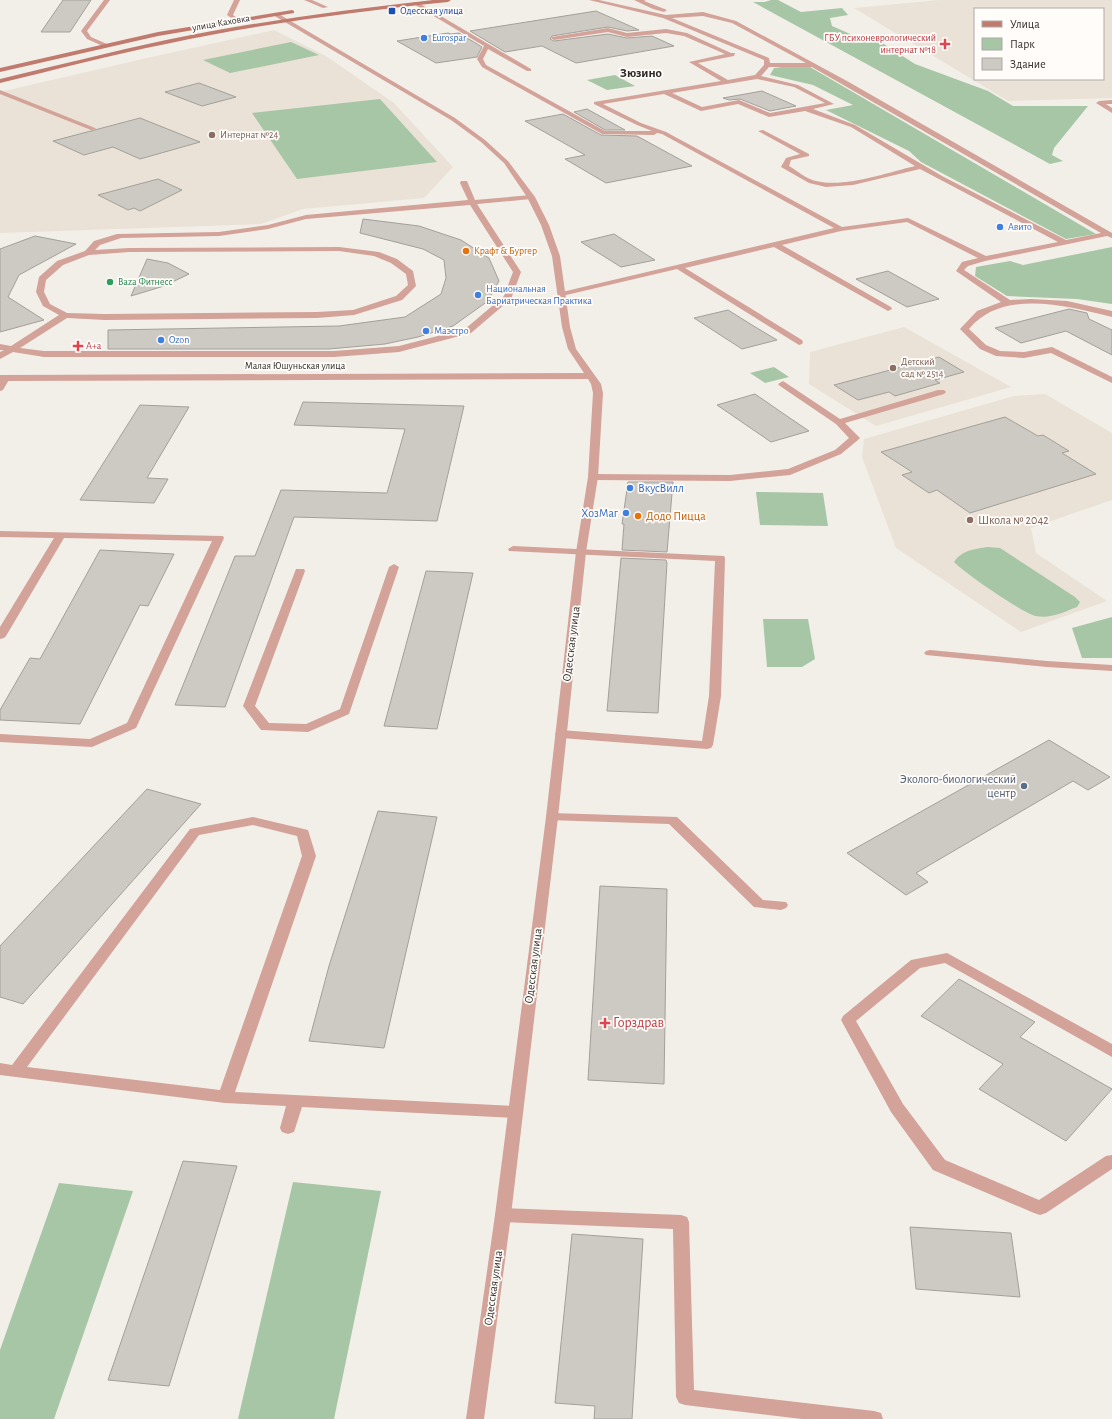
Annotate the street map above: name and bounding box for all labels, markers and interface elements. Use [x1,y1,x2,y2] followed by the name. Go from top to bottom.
[387,6,397,16] marker: Одесская улица
[400,6,464,16] place label: Одесская улица
[974,8,1104,80] legend
[190,13,251,33] street label: улица Каховка
[1010,18,1040,30] text: Улица
[419,33,429,43] marker: Eurospar
[432,33,467,43] place label: Eurospar
[824,33,936,55] place label: ГБУ психоневрологический интернат №18
[939,38,951,50] marker: ГБУ психоневрологический интернат №18
[1010,38,1035,50] text: Парк
[1010,58,1046,70] text: Здание
[620,67,663,80] district label: Зюзино
[207,130,217,140] marker: Интернат №24
[220,130,279,140] place label: Интернат №24
[995,222,1005,232] marker: Авито
[1008,222,1032,232] place label: Авито
[461,246,471,256] marker: Крафт & Бургер
[474,246,537,256] place label: Крафт & Бургер
[105,277,115,287] marker: Baza Фитнесс
[118,277,173,287] place label: Baza Фитнесс
[486,284,592,306] place label: Национальная Бариатрическая Практика
[473,290,483,300] marker: Национальная Бариатрическая Практика
[421,326,431,336] marker: Маэстро
[434,326,469,336] place label: Маэстро
[156,335,166,345] marker: Ozon
[169,335,189,345] place label: Ozon
[73,341,83,351] marker: А+а
[86,341,102,351] place label: А+а
[901,357,944,379] place label: Детский сад № 2514
[245,361,346,371] street label: Малая Юшуньская улица
[888,363,898,373] marker: Детский сад № 2514
[638,482,684,495] place label: ВкусВилл
[625,483,635,493] marker: ВкусВилл
[581,507,619,519] place label: ХозМаг
[621,508,631,518] marker: ХозМаг
[646,510,706,522] place label: Додо Пицца
[633,511,643,521] marker: Додо Пицца
[978,514,1049,526] place label: Школа № 2042
[965,515,975,525] marker: Школа № 2042
[560,605,583,682] street label: Одесская улица
[900,773,1016,799] place label: Эколого-биологический центр
[1019,781,1029,791] marker: Эколого-биологический центр
[522,927,545,1004] street label: Одесская улица
[613,1016,664,1030] place label: Горздрав
[600,1018,610,1028] marker: Горздрав
[482,1249,505,1327] street label: Одесская улица

